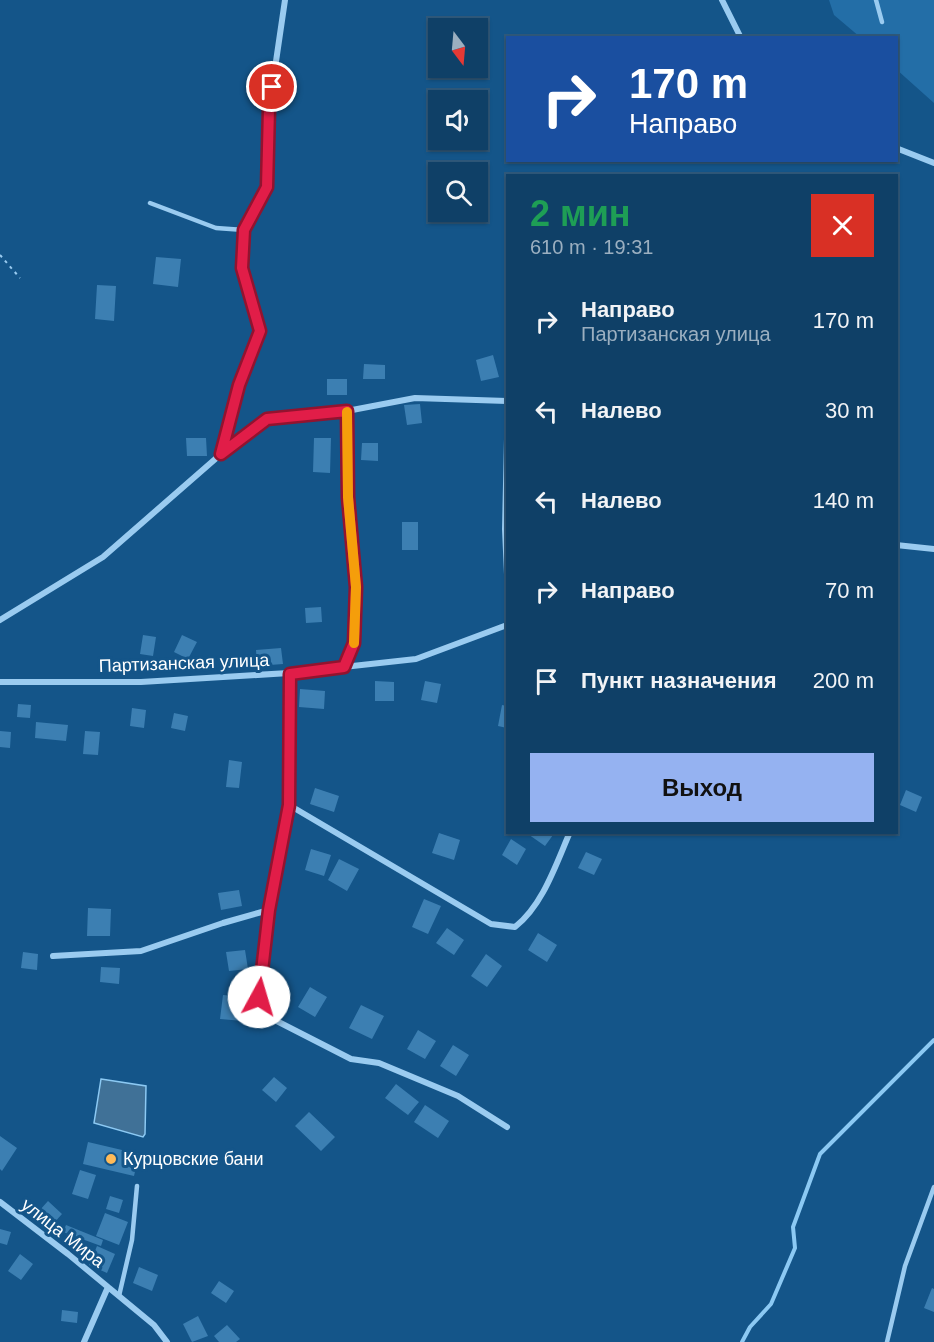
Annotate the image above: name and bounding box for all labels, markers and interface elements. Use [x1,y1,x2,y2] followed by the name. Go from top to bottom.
[428,18,488,78] north arrow
[428,18,488,222] map controls
[530,60,608,138] icon: right
[629,60,748,107] text: 170 m
[246,61,297,112] pin
[255,70,288,103] icon: arrive
[428,90,488,150] button: sound
[629,109,737,139] text: Направо
[428,162,488,222] button: search
[530,193,631,234] text: 2 мин
[811,194,874,257] button: close
[530,236,653,258] text: 610 m · 19:31
[581,297,675,322] text: Направо
[530,305,563,338] icon: right
[813,308,874,333] text: 170 m
[581,323,771,345] text: Партизанская улица
[530,395,563,428] icon: left
[581,398,662,423] text: Налево
[825,398,874,423] text: 30 m
[530,485,563,518] icon: left
[581,488,662,513] text: Налево
[813,488,874,513] text: 140 m
[530,575,563,608] icon: right
[581,578,675,603] text: Направо
[825,578,874,603] text: 70 m
[98,650,271,676] street label: Партизанская улица
[530,665,563,698] icon: arrive
[581,668,777,693] text: Пункт назначения
[813,668,874,693] text: 200 m
[530,753,874,822] button: Выход
[227,965,291,1029] position arrow
[123,1149,264,1169] place label: Курцовские бани
[104,1152,118,1166] marker: Курцовские бани
[18,1194,109,1272] street label: улица Мира

